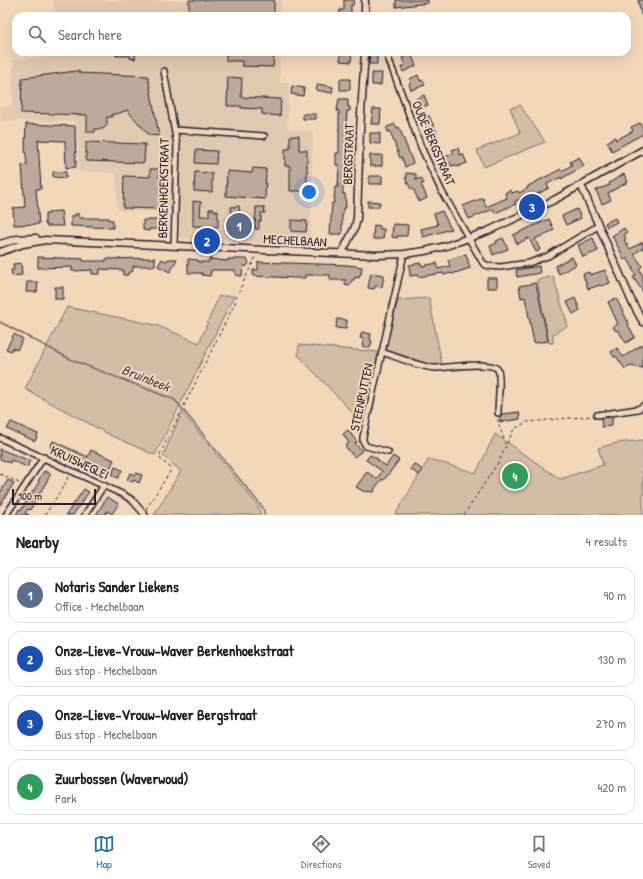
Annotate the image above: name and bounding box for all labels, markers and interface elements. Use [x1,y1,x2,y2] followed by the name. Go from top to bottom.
[12,12,631,56] search box
[26,23,48,45] icon: search
[58,24,122,45] text: Search here
[408,98,460,189] street label: OUDE BERGSTRAAT
[338,122,358,185] street label: BERGSTRAAT
[153,137,173,238] street label: BERKENHOEKSTRAAT
[299,182,319,202] your location
[519,192,545,222] pin: 3
[226,211,252,241] pin: 1
[194,226,220,256] pin: 2
[263,229,327,251] street label: MECHELBAAN
[119,359,174,396] water label: Bruinbeek
[345,361,377,432] street label: STEENPUTTEN
[48,441,112,483] street label: KRUISWEGLEI
[502,461,528,491] pin: 4
[12,487,96,506] scale bar
[18,489,42,503] text: 100 m
[16,530,59,553] text: Nearby
[586,532,627,550] text: 4 results
[55,576,179,597] text: Notaris Sander Liekens
[28,586,32,604] text: 1
[604,586,626,604] text: 90 m
[55,597,144,615] text: Office · Mechelbaan
[55,640,294,661] text: Onze-Lieve-Vrouw-Waver Berkenhoekstraat
[27,650,33,668] text: 2
[598,650,626,668] text: 130 m
[55,661,157,679] text: Bus stop · Mechelbaan
[55,704,257,725] text: Onze-Lieve-Vrouw-Waver Bergstraat
[27,714,33,732] text: 3
[596,714,626,732] text: 270 m
[55,725,157,743] text: Bus stop · Mechelbaan
[55,768,189,789] text: Zuurbossen (Waverwoud)
[28,778,32,796] text: 4
[597,778,626,796] text: 420 m
[55,789,77,807] text: Park
[93,833,115,871] tab: Map
[301,833,342,871] tab: Directions
[528,833,550,871] tab: Saved

